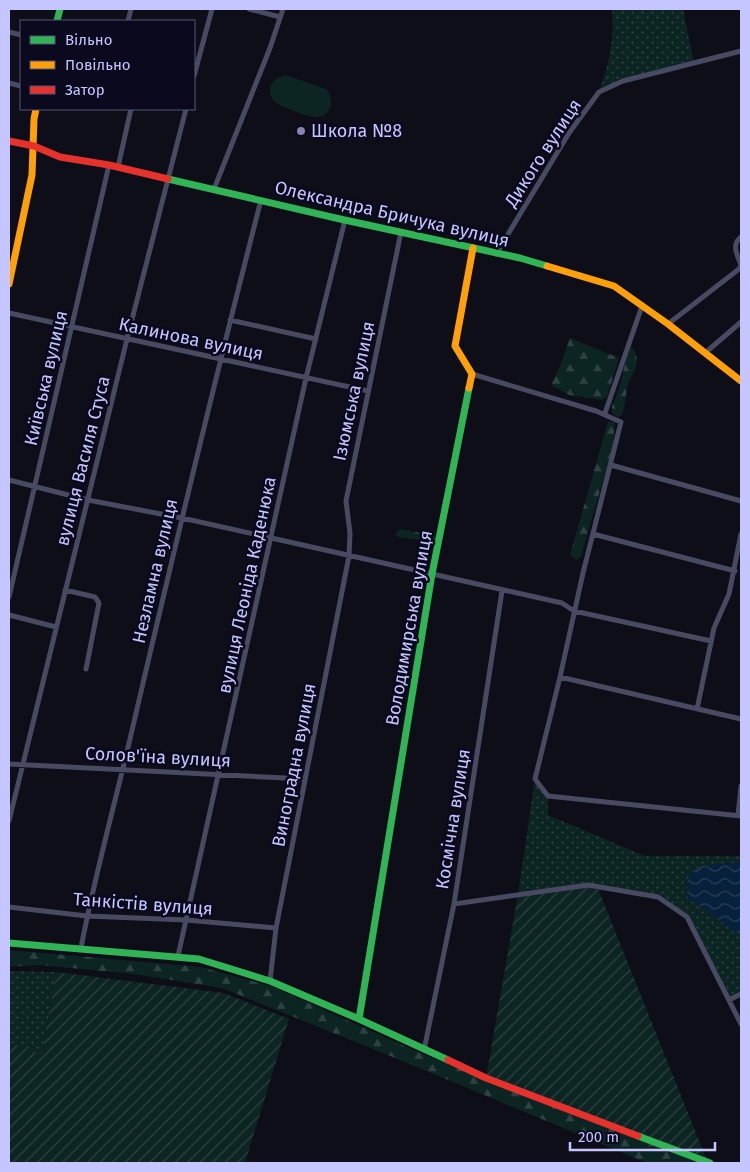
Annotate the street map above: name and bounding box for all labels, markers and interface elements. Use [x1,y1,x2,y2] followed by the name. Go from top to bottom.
[20,20,195,110] legend
[65,31,112,49] text: Вільно
[65,56,131,74] text: Повільно
[65,81,105,99] text: Затор
[499,95,586,212] street label: Дикого вулиця
[311,120,402,142] place label: Школа №8
[295,125,307,137] marker: Школа №8
[273,176,511,252] street label: Олександра Бричука вулиця
[20,308,72,448] street label: Київська вулиця
[117,313,265,365] street label: Калинова вулиця
[328,319,380,463] street label: Ізюмська вулиця
[51,374,115,548] street label: вулиця Василя Стуса
[213,475,281,695] street label: вулиця Леоніда Каденюка
[128,496,182,646] street label: Незламна вулиця
[381,529,437,727] street label: Володимирська вулиця
[267,681,321,849] street label: Виноградна вулиця
[85,742,231,772] street label: Солов'їна вулиця
[431,747,475,891] street label: Космічна вулиця
[72,888,214,920] street label: Танкістів вулиця
[570,1120,715,1152] scale bar
[578,1128,619,1146] text: 200 m

